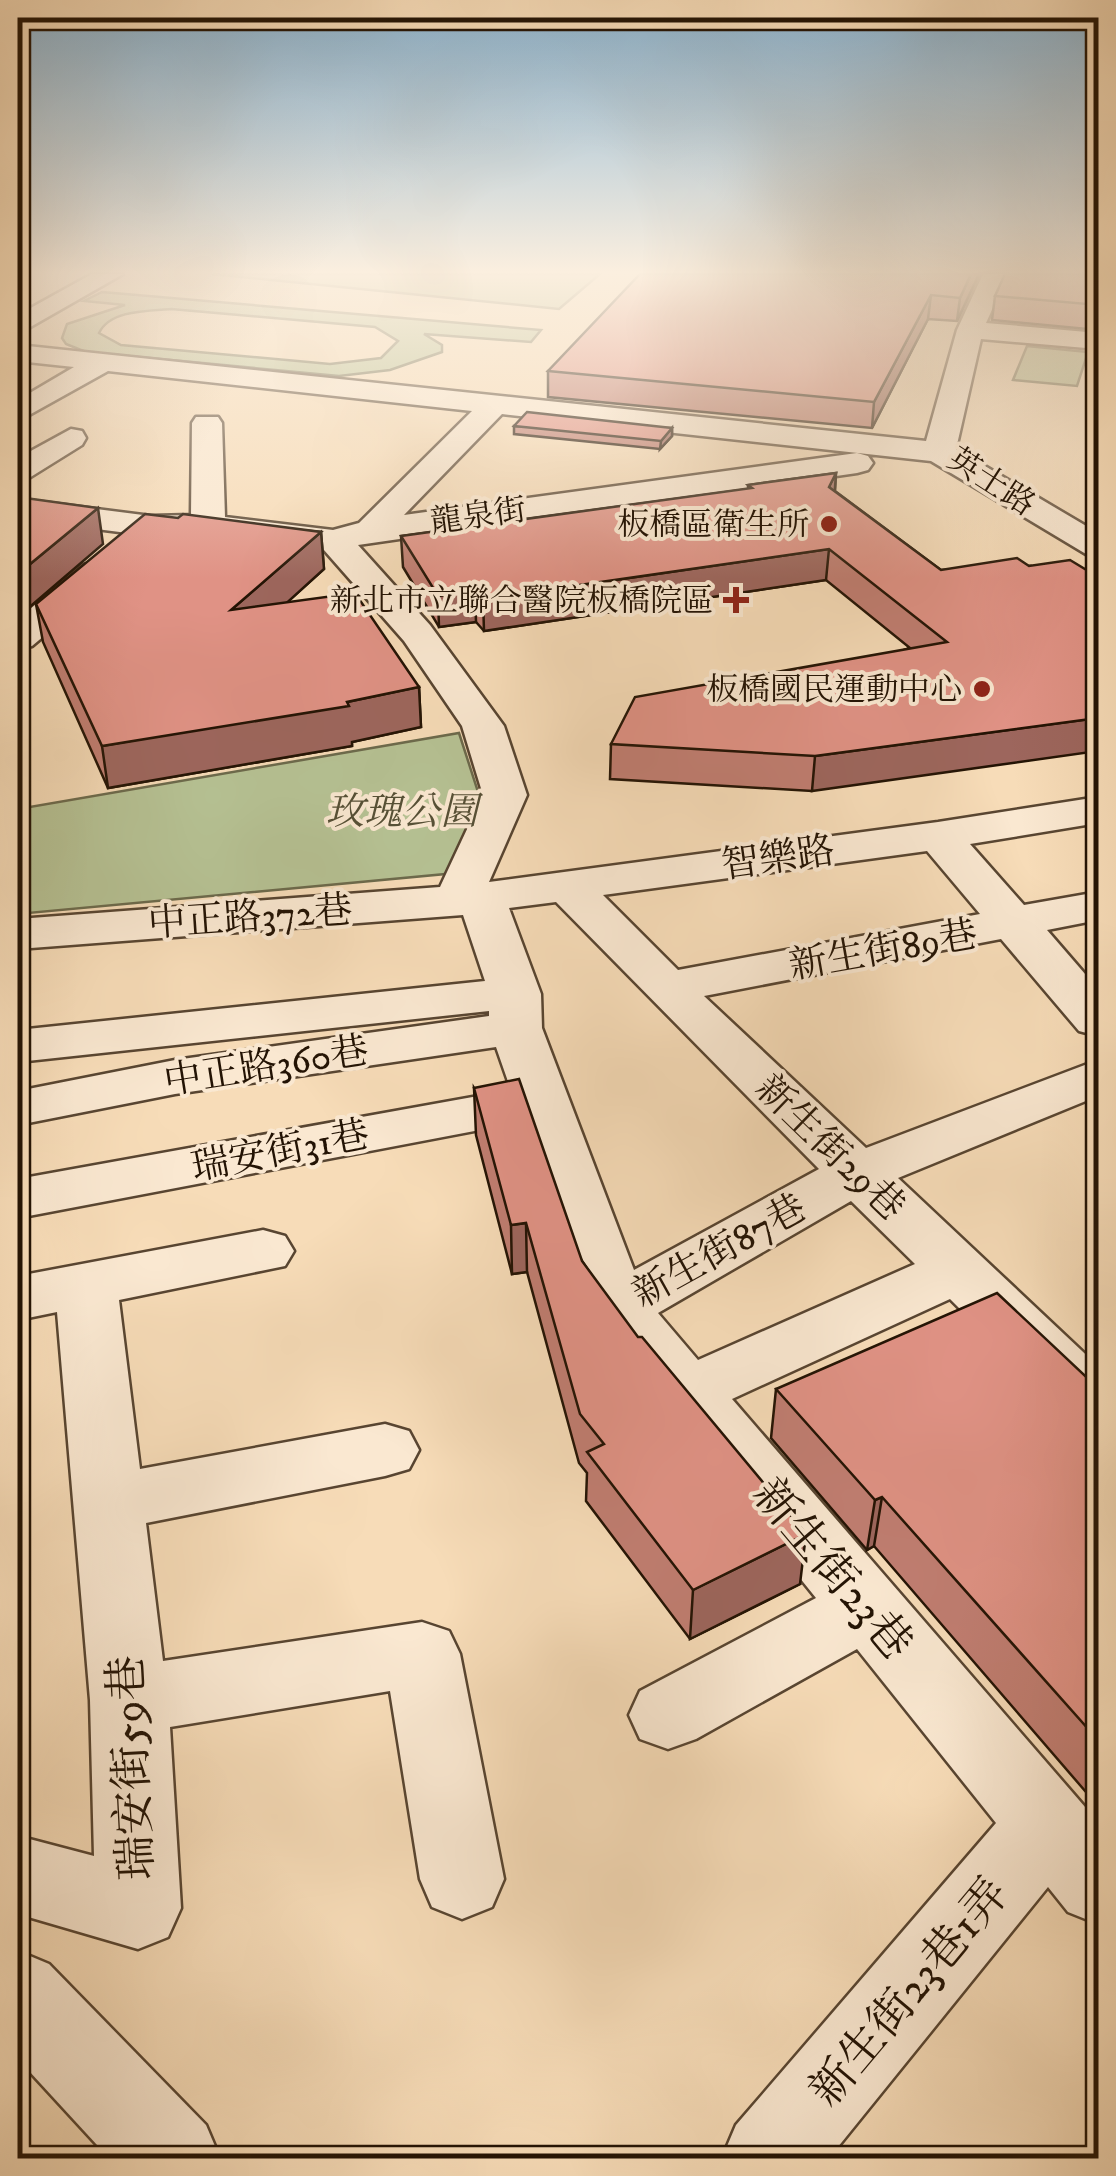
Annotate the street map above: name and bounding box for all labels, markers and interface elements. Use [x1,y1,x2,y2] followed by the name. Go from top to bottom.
[940,440,1042,526] street label: 英士路
[428,490,529,543] street label: 龍泉街
[617,506,809,546] place label: 板橋區衛生所
[818,513,840,535] marker: 板橋區衛生所
[330,582,714,622] place label: 新北市立聯合醫院板橋院區
[723,587,749,613] marker: 新北市立聯合醫院板橋院區
[706,671,962,711] place label: 板橋國民運動中心
[971,678,993,700] marker: 板橋國民運動中心
[326,789,484,837] park label: 玫瑰公園
[718,827,838,891] street label: 智樂路
[146,887,354,949] street label: 中正路372巷
[786,911,981,991] street label: 新生街89巷
[161,1027,372,1107] street label: 中正路360巷
[745,1065,914,1232] street label: 新生街29巷
[187,1111,373,1193] street label: 瑞安街31巷
[625,1184,815,1319] street label: 新生街87巷
[740,1468,924,1672] street label: 新生街23巷
[99,1654,167,1882] street label: 瑞安街59巷
[799,1868,1022,2118] street label: 新生街23巷1弄

